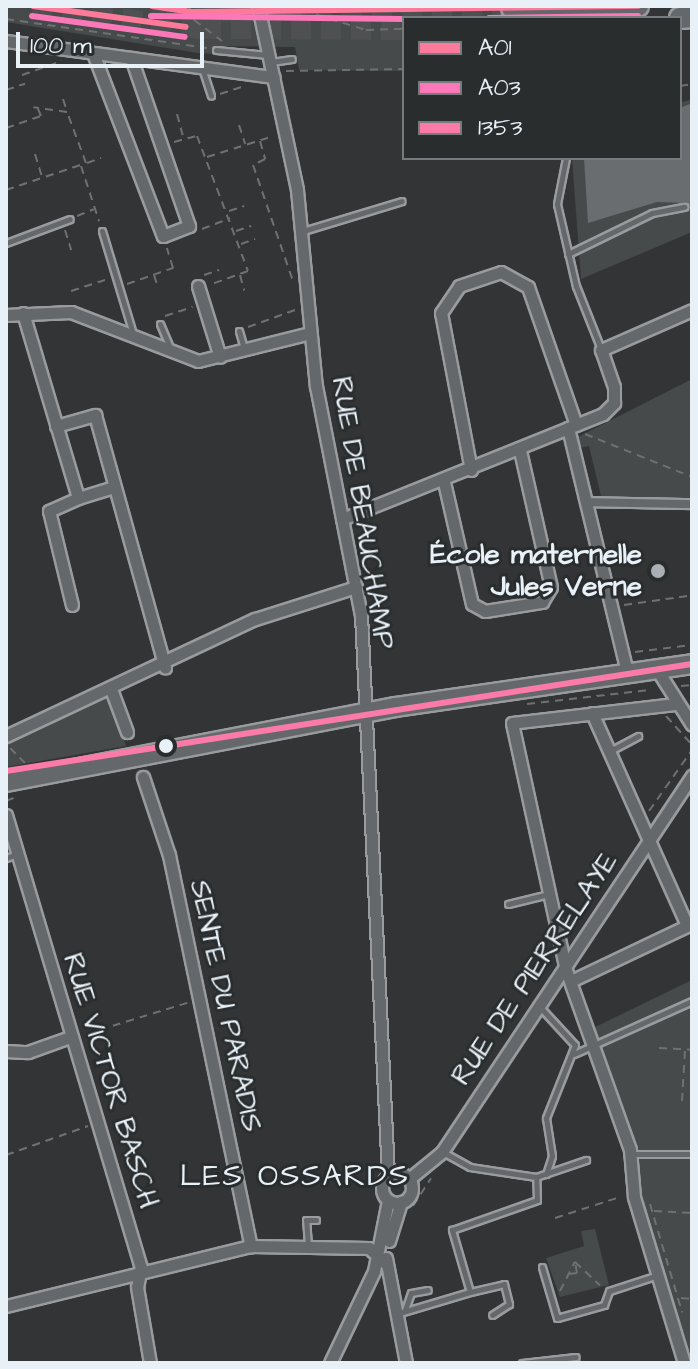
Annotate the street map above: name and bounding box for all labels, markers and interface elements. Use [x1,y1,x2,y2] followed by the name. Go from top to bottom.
[20,16,208,66] scale bar
[402,16,682,160] legend
[30,29,92,63] text: 100 m
[478,31,512,65] text: A01
[478,71,521,105] text: A03
[478,111,522,145] text: 1353
[324,374,400,652] street label: RUE DE BEAUCHAMP
[430,538,642,604] place label: École maternelle Jules Verne
[649,562,667,580] marker: École maternelle Jules Verne
[158,738,174,754] unlabelled marker
[445,846,625,1092] street label: RUE DE PIERRELAYE
[182,877,268,1135] street label: SENTE DU PARADIS
[55,949,165,1213] street label: RUE VICTOR BASCH
[180,1158,410,1194] district label: LES OSSARDS

